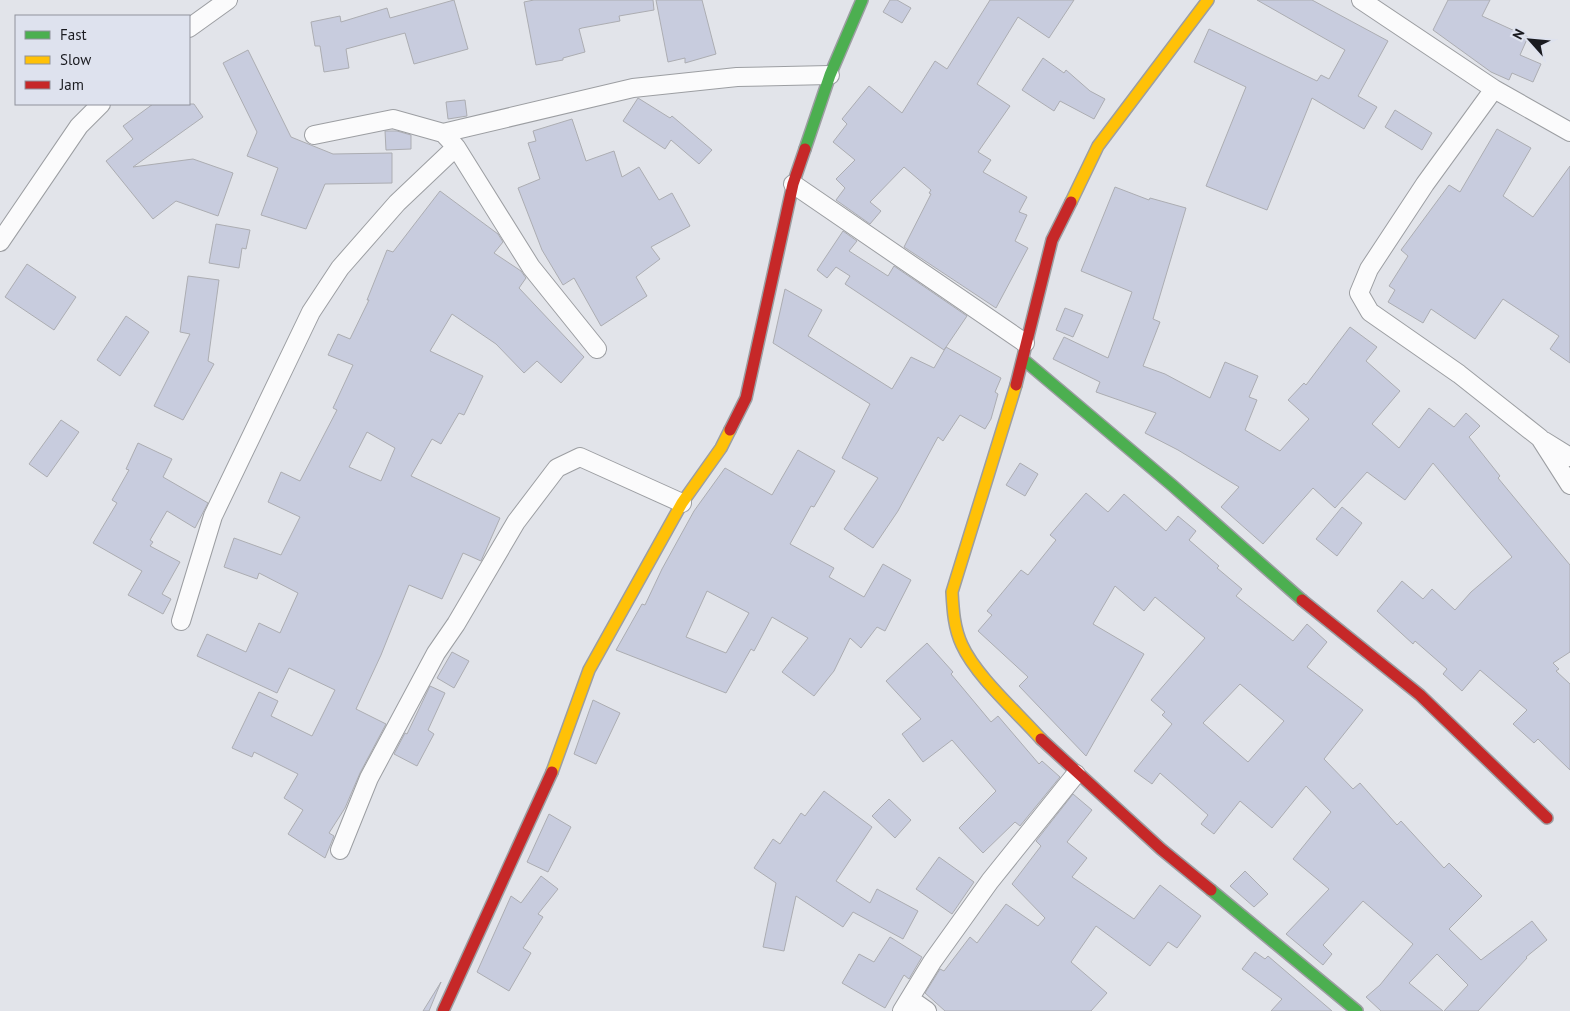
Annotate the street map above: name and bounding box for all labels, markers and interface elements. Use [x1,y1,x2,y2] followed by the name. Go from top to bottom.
[15,15,190,105] legend
[1505,15,1555,65] north arrow
[60,25,87,44] text: Fast
[1508,26,1529,42] text: N
[60,50,91,69] text: Slow
[59,75,84,94] text: Jam

